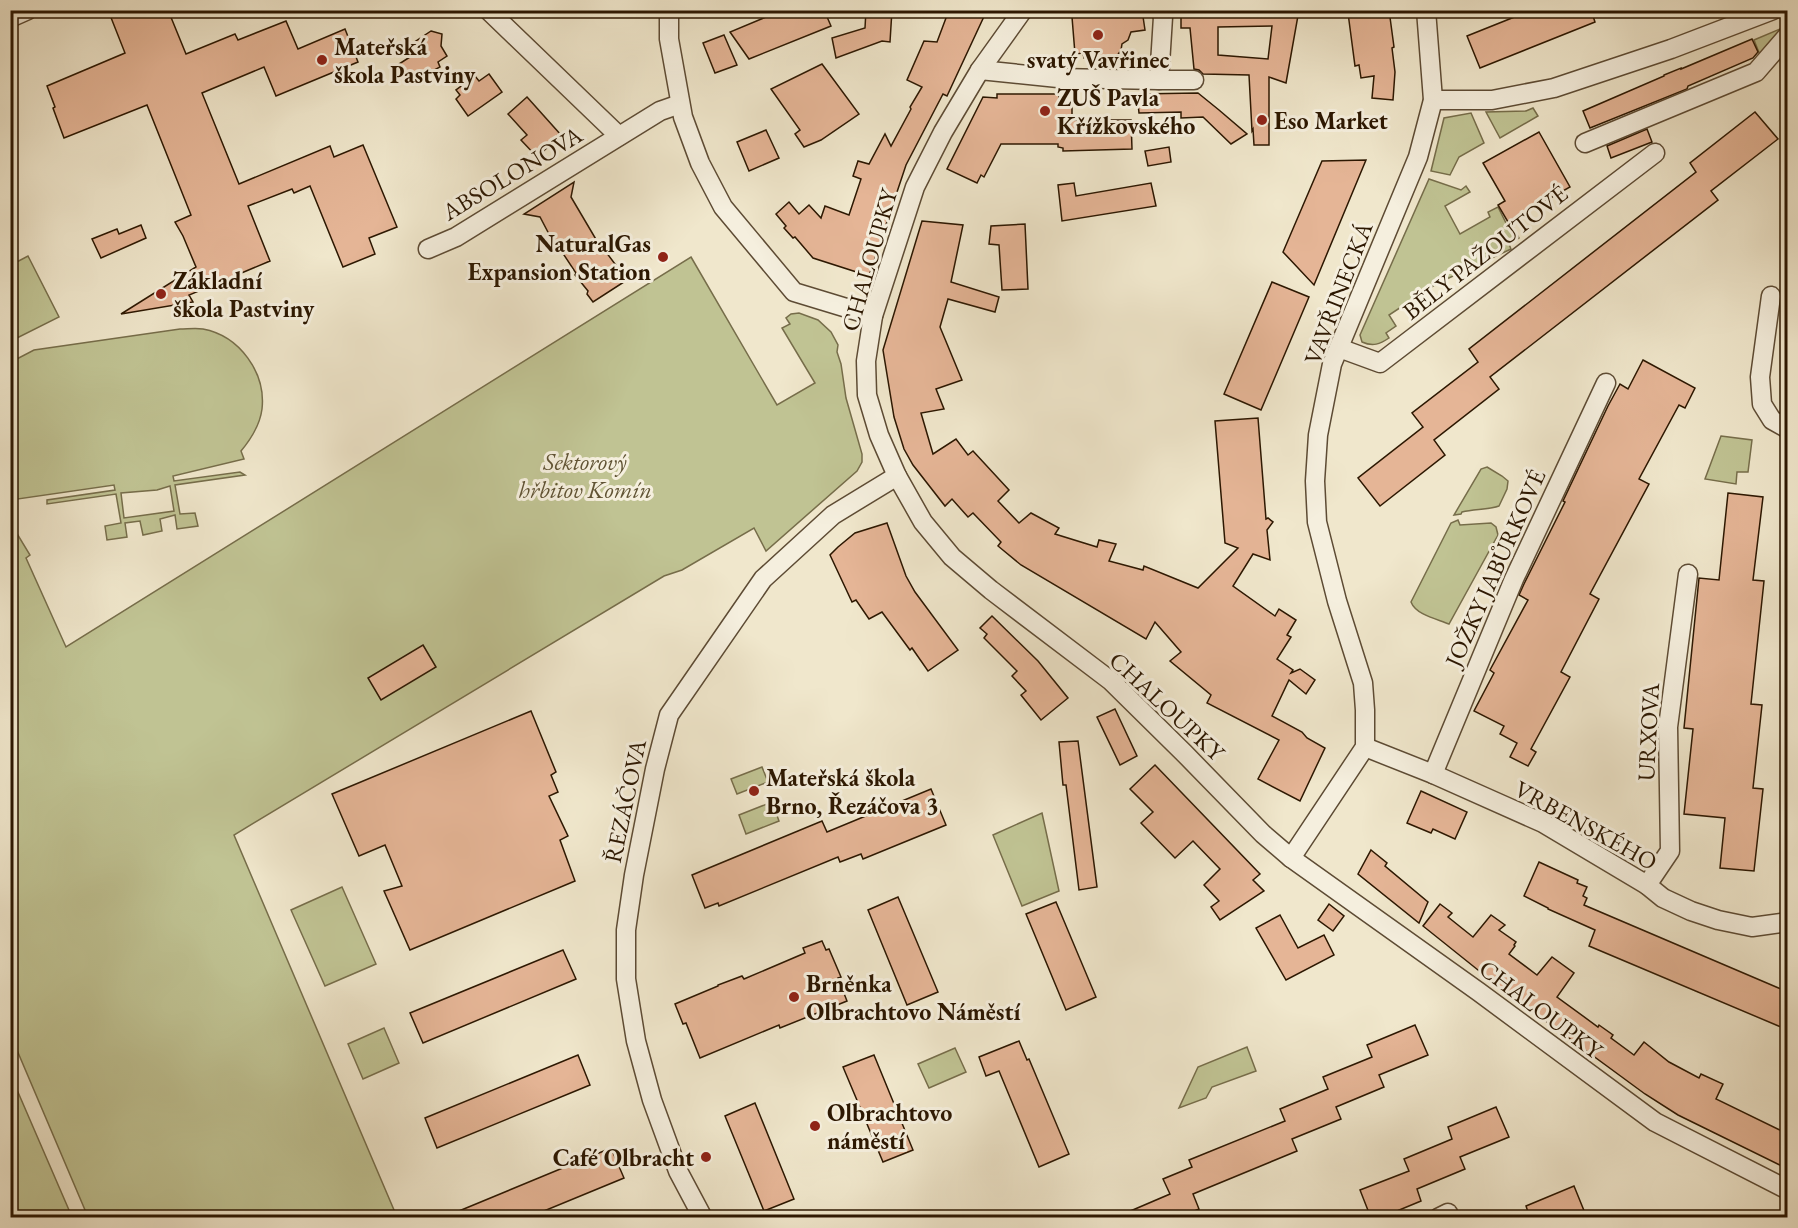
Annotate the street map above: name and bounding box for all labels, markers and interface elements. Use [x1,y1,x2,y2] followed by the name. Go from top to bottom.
[1091,28,1105,42] marker: svatý Vavřinec
[334,31,476,91] place label: Mateřská škola Pastviny
[1027,44,1169,76] place label: svatý Vavřinec
[315,53,329,67] marker: Mateřská škola Pastviny
[1057,82,1195,141] place label: ZUŠ Pavla Křížkovského
[1038,104,1052,118] marker: ZUŠ Pavla Křížkovského
[1274,105,1388,136] place label: Eso Market
[1255,113,1269,127] marker: Eso Market
[435,119,588,228] street label: ABSOLONOVA
[1396,178,1574,326] street label: BĚLY PAŽOUTOVÉ
[834,184,904,335] street label: CHALOUPKY
[1297,217,1380,369] street label: VAVŘINECKÁ
[468,228,651,287] place label: NaturalGas Expansion Station
[656,250,670,264] marker: NaturalGas Expansion Station
[173,265,315,325] place label: Základní škola Pastviny
[154,287,168,301] marker: Základní škola Pastviny
[518,446,652,505] park label: Sektorový hřbitov Komín
[1437,464,1553,673] street label: JOŽKY JABŮRKOVÉ
[1103,645,1232,768] street label: CHALOUPKY
[1630,682,1666,782] street label: URXOVA
[597,736,653,865] street label: ŘEZÁČOVA
[766,762,939,821] place label: Mateřská škola Brno, Řezáčova 3
[1509,773,1663,877] street label: VRBENSKÉHO
[747,784,761,798] marker: Mateřská škola Brno, Řezáčova 3
[1473,953,1610,1066] street label: CHALOUPKY
[806,968,1021,1027] place label: Brněnka Olbrachtovo Náměstí
[787,990,801,1004] marker: Brněnka Olbrachtovo Náměstí
[827,1097,952,1156] place label: Olbrachtovo náměstí
[808,1119,822,1133] marker: Olbrachtovo náměstí
[553,1142,694,1173] place label: Café Olbracht
[699,1150,713,1164] marker: Café Olbracht

